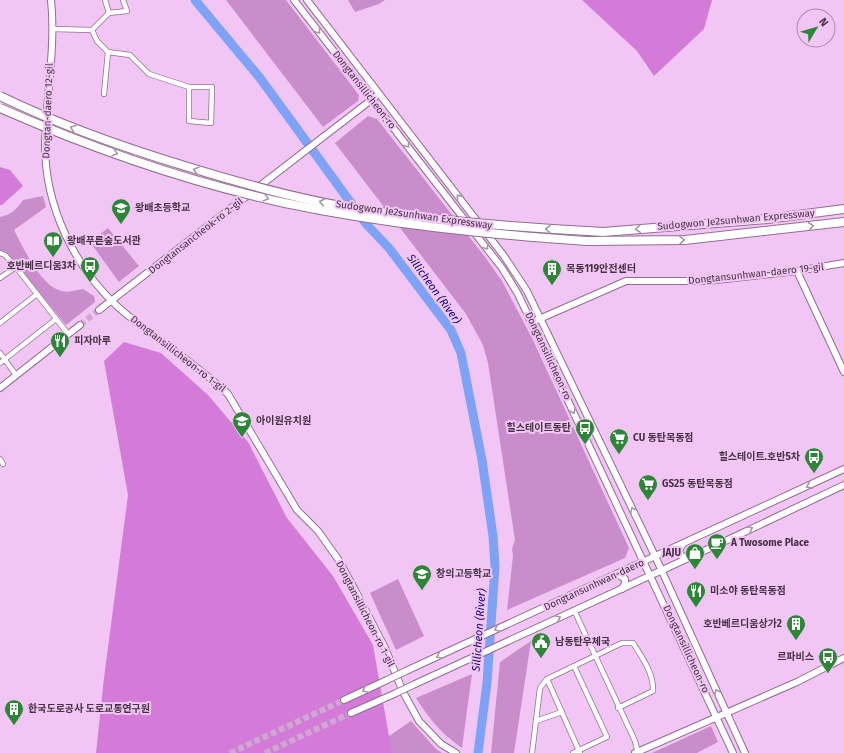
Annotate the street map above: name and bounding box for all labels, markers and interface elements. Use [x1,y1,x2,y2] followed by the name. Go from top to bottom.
[796,8,836,48] north arrow
[816,15,831,29] text: N
[314,26,321,33] one-way arrow
[330,49,398,131] street label: Dongtansillicheon-ro
[40,63,56,159] street label: Dongtan-daero 12-gil
[69,124,76,132] one-way arrow
[402,140,409,147] one-way arrow
[111,148,118,157] one-way arrow
[192,166,199,175] one-way arrow
[262,193,269,202] one-way arrow
[456,194,463,201] one-way arrow
[146,195,246,277] street label: Dongtansancheok-ro 2-gil
[110,197,132,225] school or university icon: 왕배초등학교
[318,198,325,206] one-way arrow
[335,198,493,232] street label: Sudogwon Je2sunhwan Expressway
[135,201,190,214] place label: 왕배초등학교
[657,207,815,233] street label: Sudogwon Je2sunhwan Expressway
[808,222,814,231] one-way arrow
[545,225,551,234] one-way arrow
[635,225,641,234] one-way arrow
[42,230,64,258] library icon: 왕배푸른숲도서관
[67,235,141,247] place label: 왕배푸른숲도서관
[679,236,685,244] one-way arrow
[481,243,488,250] one-way arrow
[404,251,464,327] water label: Sillicheon (River)
[79,255,101,283] bus stop icon: 호반베르디움3차
[541,258,563,286] building icon: 목동119안전센터
[6,260,77,272] place label: 호반베르디움3차
[688,261,824,287] street label: Dongtansunhwan-daero 19-gil
[566,263,636,275] place label: 목동119안전센터
[522,310,574,402] street label: Dongtansillicheon-ro
[128,313,228,395] street label: Dongtansillicheon-ro 1-gil
[49,330,71,358] restaurant icon: 피자마루
[74,335,111,347] place label: 피자마루
[568,407,576,414] one-way arrow
[231,410,253,438] school or university icon: 아이원유치원
[256,415,311,427] place label: 아이원유치원
[574,417,596,445] bus stop icon: 힐스테이트동탄
[507,421,571,434] place label: 힐스테이트동탄
[608,427,630,455] supermarket icon: CU 동탄목동점
[633,432,694,444] place label: CU 동탄목동점
[803,446,825,474] bus stop icon: 힐스테이트.호반5차
[719,450,801,463] place label: 힐스테이트.호반5차
[637,473,659,501] supermarket icon: GS25 동탄목동점
[662,478,733,490] place label: GS25 동탄목동점
[805,481,813,489] one-way arrow
[630,507,638,515] one-way arrow
[746,526,754,534] one-way arrow
[706,532,728,560] cafe icon: A Twosome Place
[730,537,810,549] place label: A Twosome Place
[684,542,706,570] shop icon: JAJU
[661,547,681,559] place label: JAJU
[542,556,646,613] street label: Dongtansunhwan-daero
[333,559,397,669] street label: Dongtansillicheon-ro 1-gil
[411,563,433,591] school or university icon: 창의고등학교
[436,567,491,580] place label: 창의고등학교
[685,580,707,608] restaurant icon: 미소야 동탄목동점
[710,585,786,597] place label: 미소야 동탄목동점
[470,588,488,673] water label: Sillicheon (River)
[660,603,712,695] street label: Dongtansillicheon-ro
[785,613,807,641] building icon: 호반베르디움상가2
[554,615,562,623] one-way arrow
[703,618,782,630] place label: 호반베르디움상가2
[494,625,501,633] one-way arrow
[530,631,552,659] public building icon: 남동탄우체국
[555,636,610,648] place label: 남동탄우체국
[817,646,839,674] bus stop icon: 르파비스
[435,651,443,659] one-way arrow
[777,651,814,663] place label: 르파비스
[362,685,370,693] one-way arrow
[714,689,722,696] one-way arrow
[3,698,25,726] building icon: 한국도로공사 도로교통연구원
[28,703,150,715] place label: 한국도로공사 도로교통연구원

